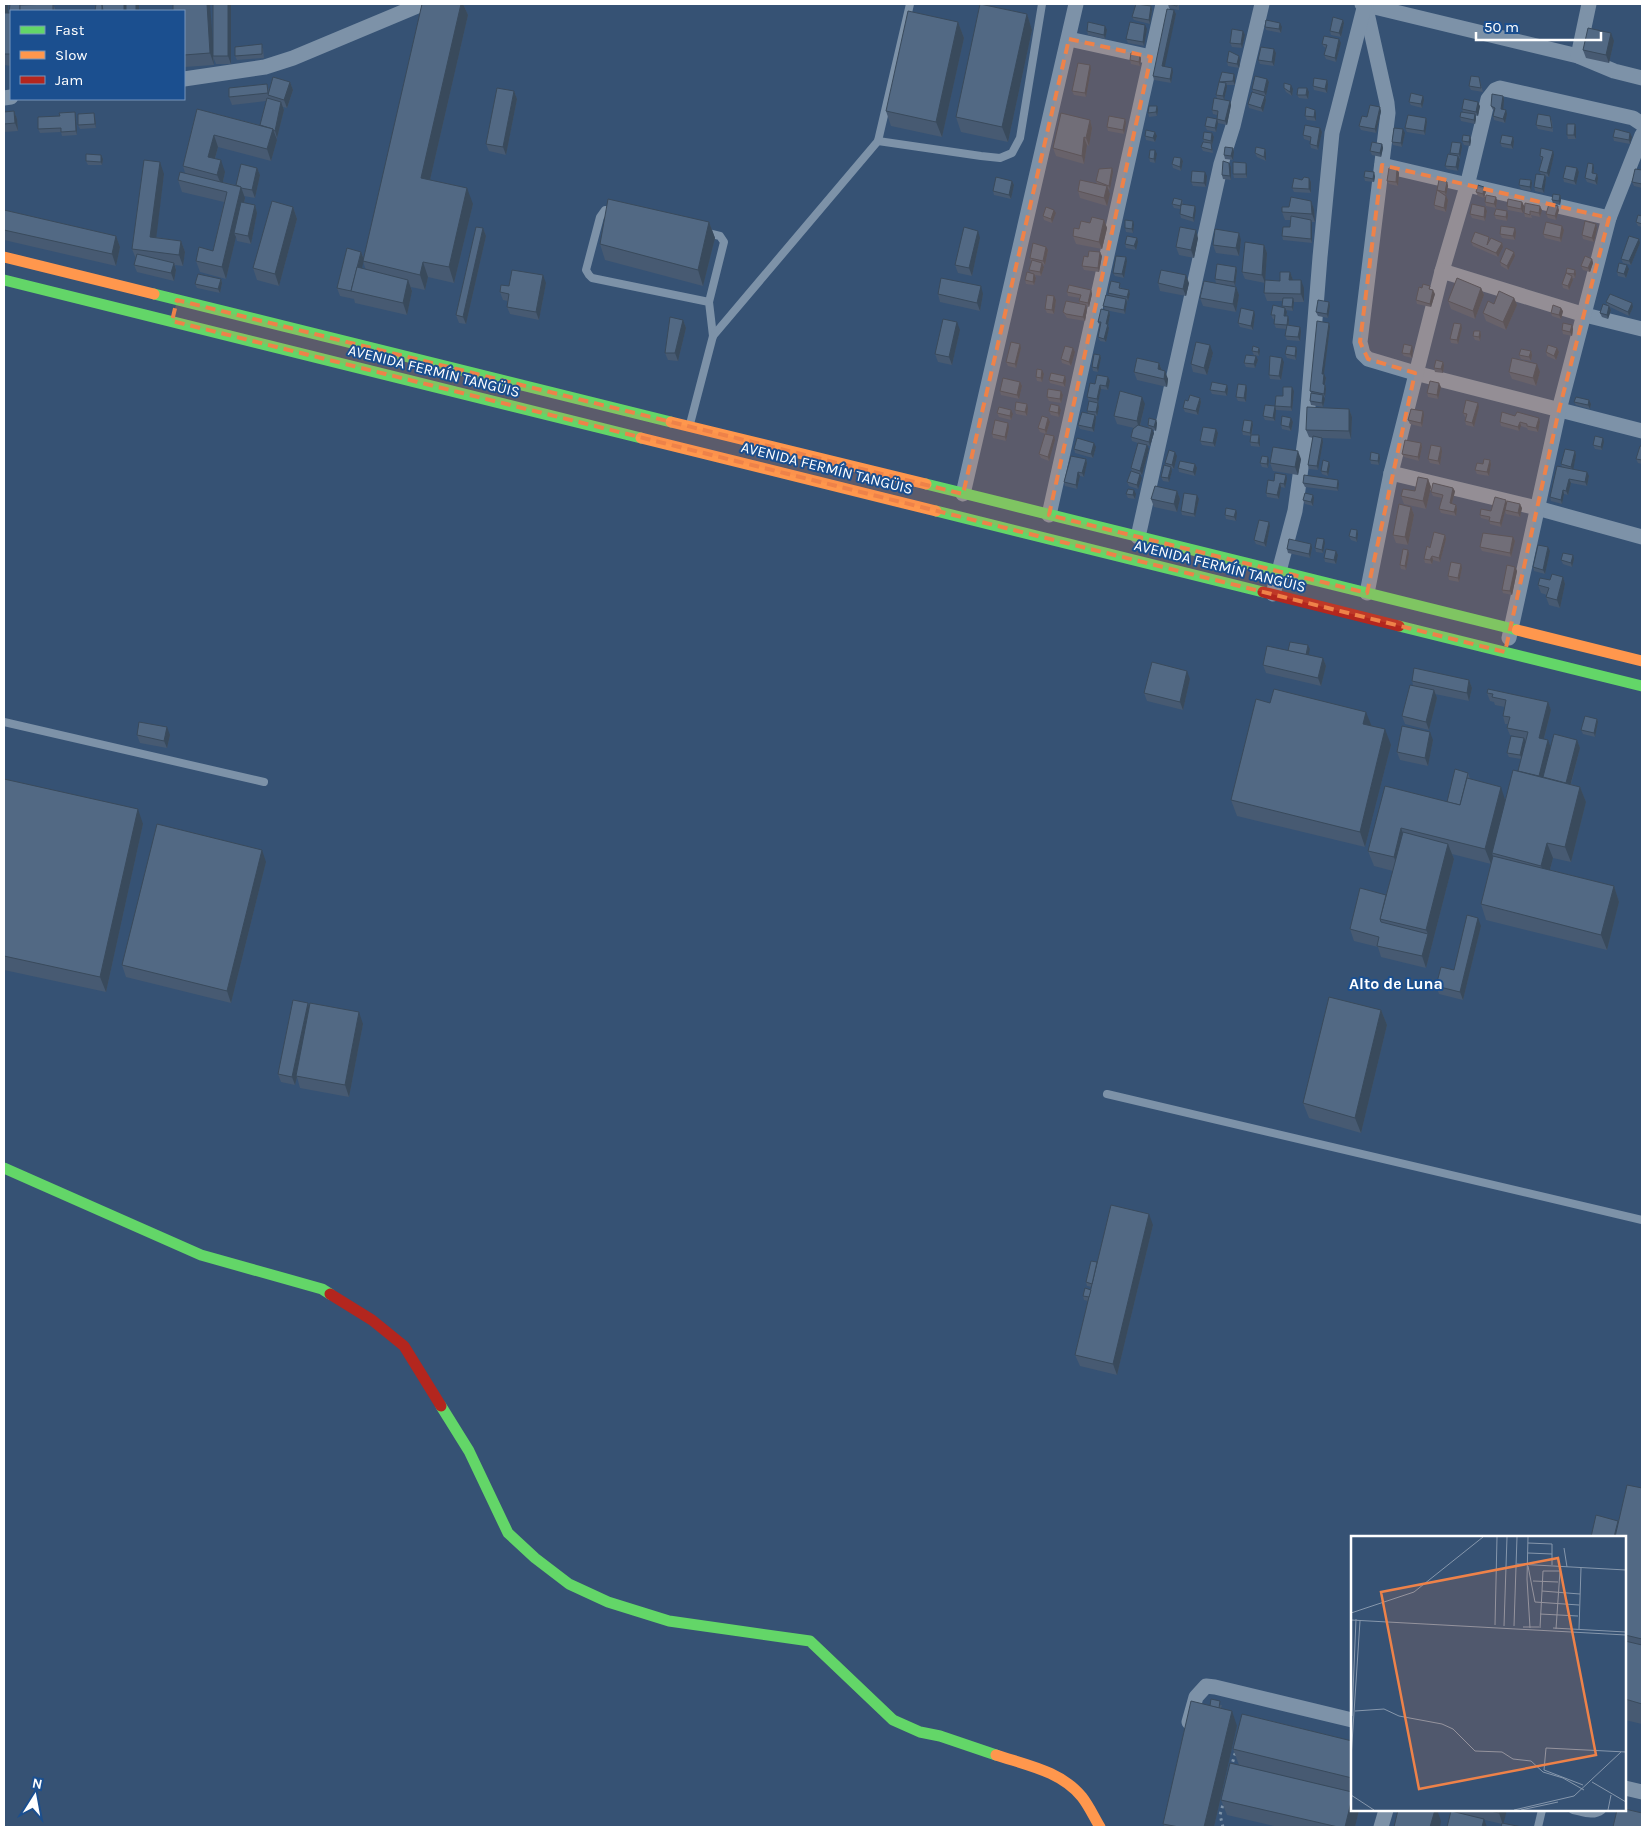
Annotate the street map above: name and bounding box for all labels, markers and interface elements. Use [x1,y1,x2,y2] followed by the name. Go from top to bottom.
[10,10,185,100] legend
[1476,10,1601,42] scale bar
[1484,18,1519,36] text: 50 m
[55,21,85,39] text: Fast
[55,46,87,64] text: Slow
[55,71,83,89] text: Jam
[346,341,522,401] street label: AVENIDA FERMÍN TANGÜIS
[739,438,915,498] street label: AVENIDA FERMÍN TANGÜIS
[1132,536,1308,596] street label: AVENIDA FERMÍN TANGÜIS
[1349,974,1443,993] district label: Alto de Luna
[1351,1536,1626,1811] inset map
[10,1771,60,1821] north arrow
[31,1774,44,1793] text: N

